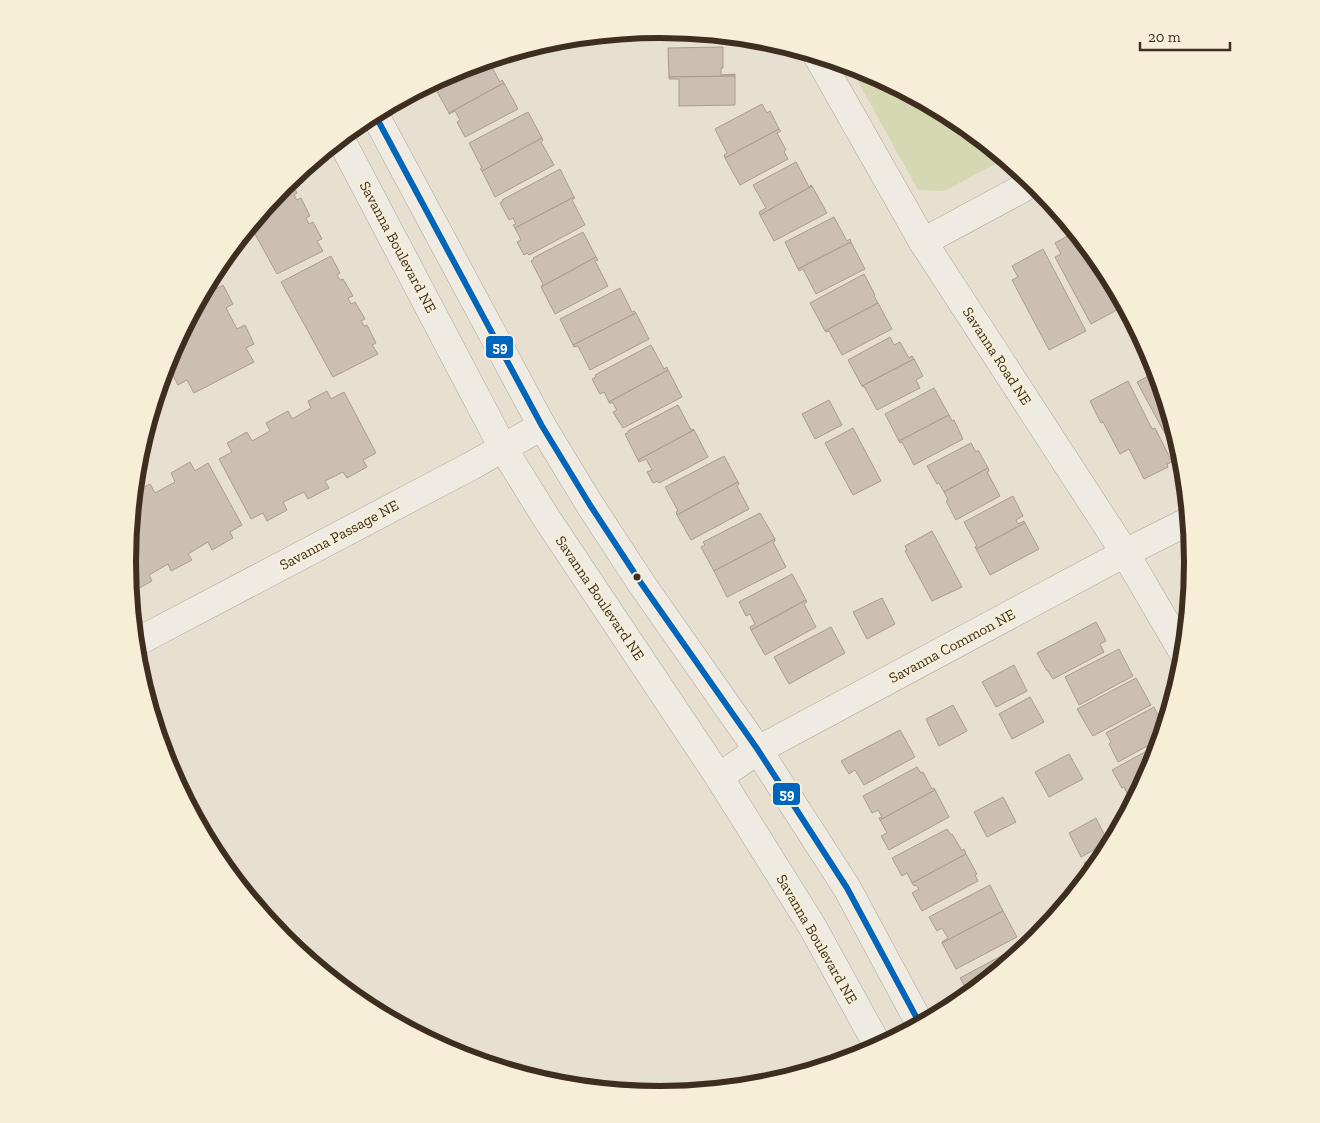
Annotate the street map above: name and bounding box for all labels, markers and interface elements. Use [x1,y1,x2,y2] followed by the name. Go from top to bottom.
[1140,20,1230,52] scale bar
[1148,28,1181,46] text: 20 m
[356,178,440,316] street label: Savanna Boulevard NE
[959,304,1035,409] street label: Savanna Road NE
[485,335,514,359] line badge: 59
[493,339,508,356] text: 59
[276,496,402,574] street label: Savanna Passage NE
[552,532,648,664] street label: Savanna Boulevard NE
[632,572,642,582] unlabelled marker
[886,605,1018,687] street label: Savanna Common NE
[772,782,801,806] line badge: 59
[780,786,795,803] text: 59
[773,871,861,1007] street label: Savanna Boulevard NE

